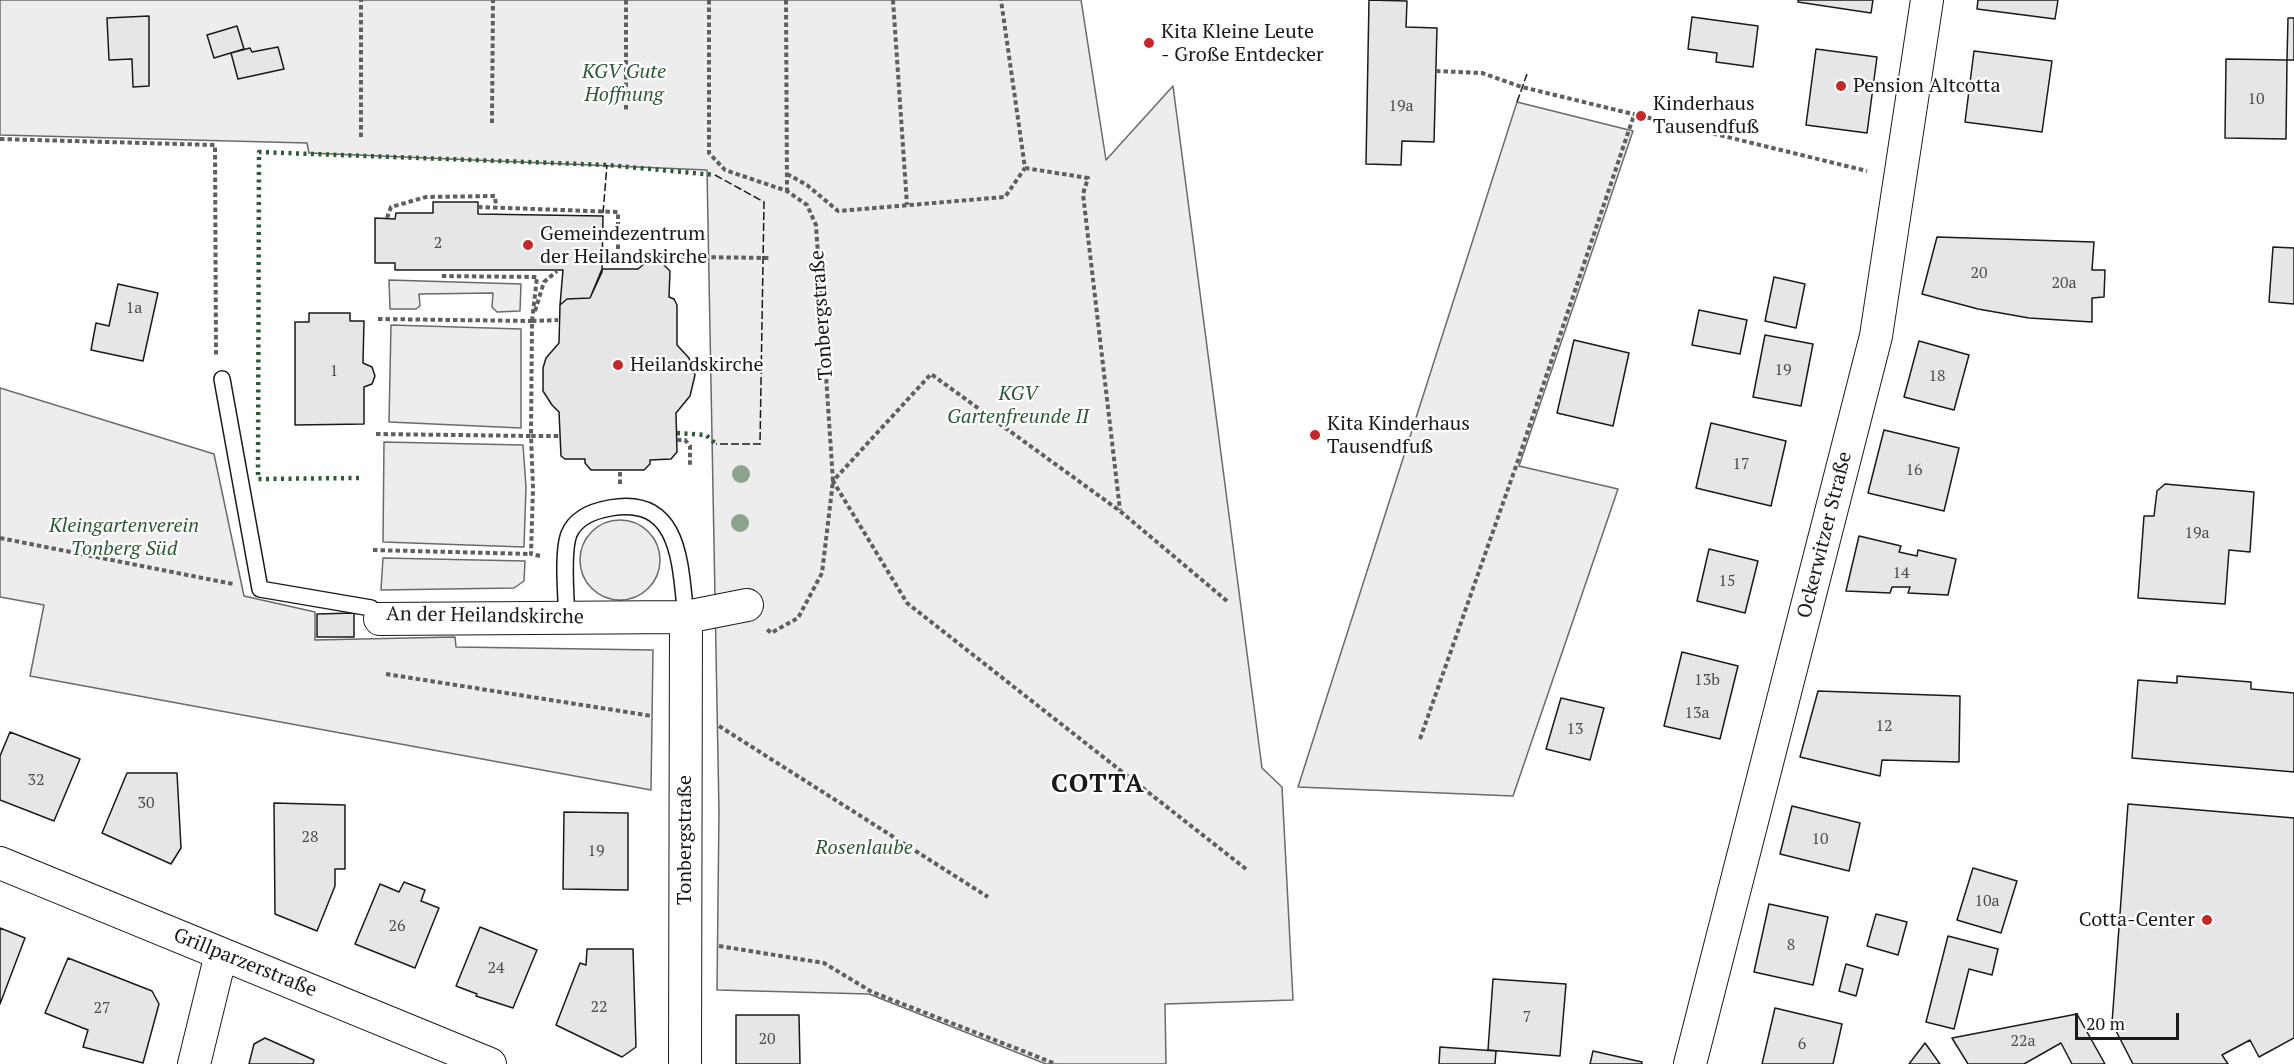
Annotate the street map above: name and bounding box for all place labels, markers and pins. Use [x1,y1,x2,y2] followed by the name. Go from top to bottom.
[1161,20,1324,67] place label: Kita Kleine Leute - Große Entdecker
[1142,36,1156,50] marker: Kita Kleine Leute - Große Entdecker
[1853,74,2001,98] place label: Pension Altcotta
[1834,79,1848,93] marker: Pension Altcotta
[1653,92,1759,139] place label: Kinderhaus Tausendfuß
[1634,109,1648,123] marker: Kinderhaus Tausendfuß
[540,222,707,269] place label: Gemeindezentrum der Heilandskirche
[521,238,535,252] marker: Gemeindezentrum der Heilandskirche
[630,353,764,377] place label: Heilandskirche
[611,358,625,372] marker: Heilandskirche
[1327,412,1470,459] place label: Kita Kinderhaus Tausendfuß
[1308,428,1322,442] marker: Kita Kinderhaus Tausendfuß
[2079,908,2195,932] place label: Cotta-Center
[2200,913,2214,927] marker: Cotta-Center

